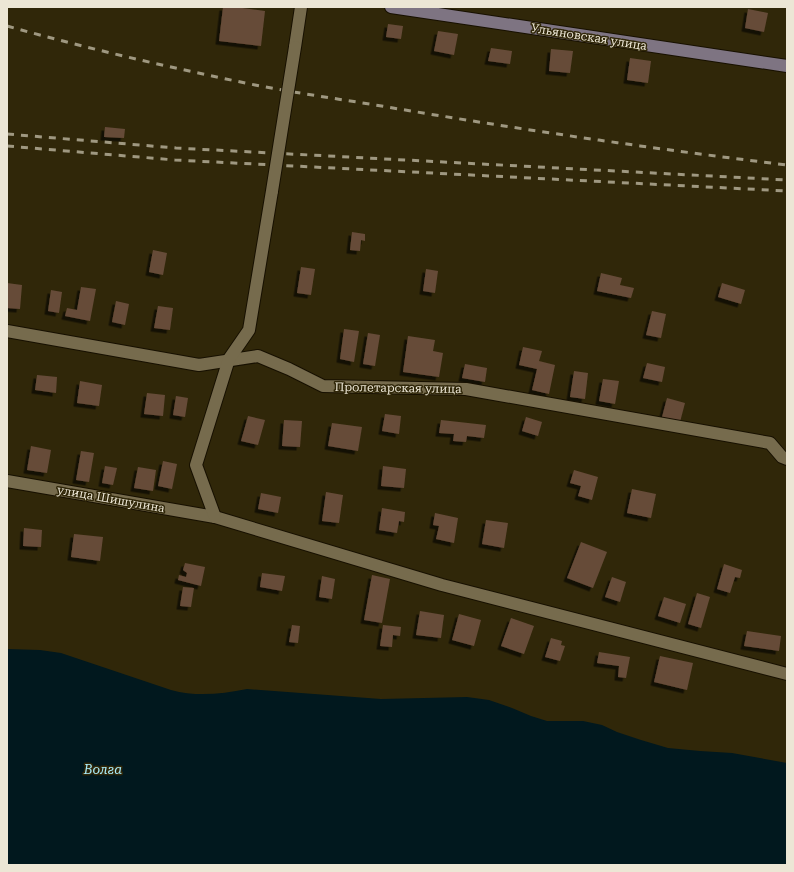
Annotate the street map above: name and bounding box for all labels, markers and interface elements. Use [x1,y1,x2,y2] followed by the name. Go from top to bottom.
[530,21,648,53] street label: Ульяновская улица
[334,380,462,396] street label: Пролетарская улица
[56,483,166,515] street label: улица Шишулина
[83,762,122,777] water label: Волга

